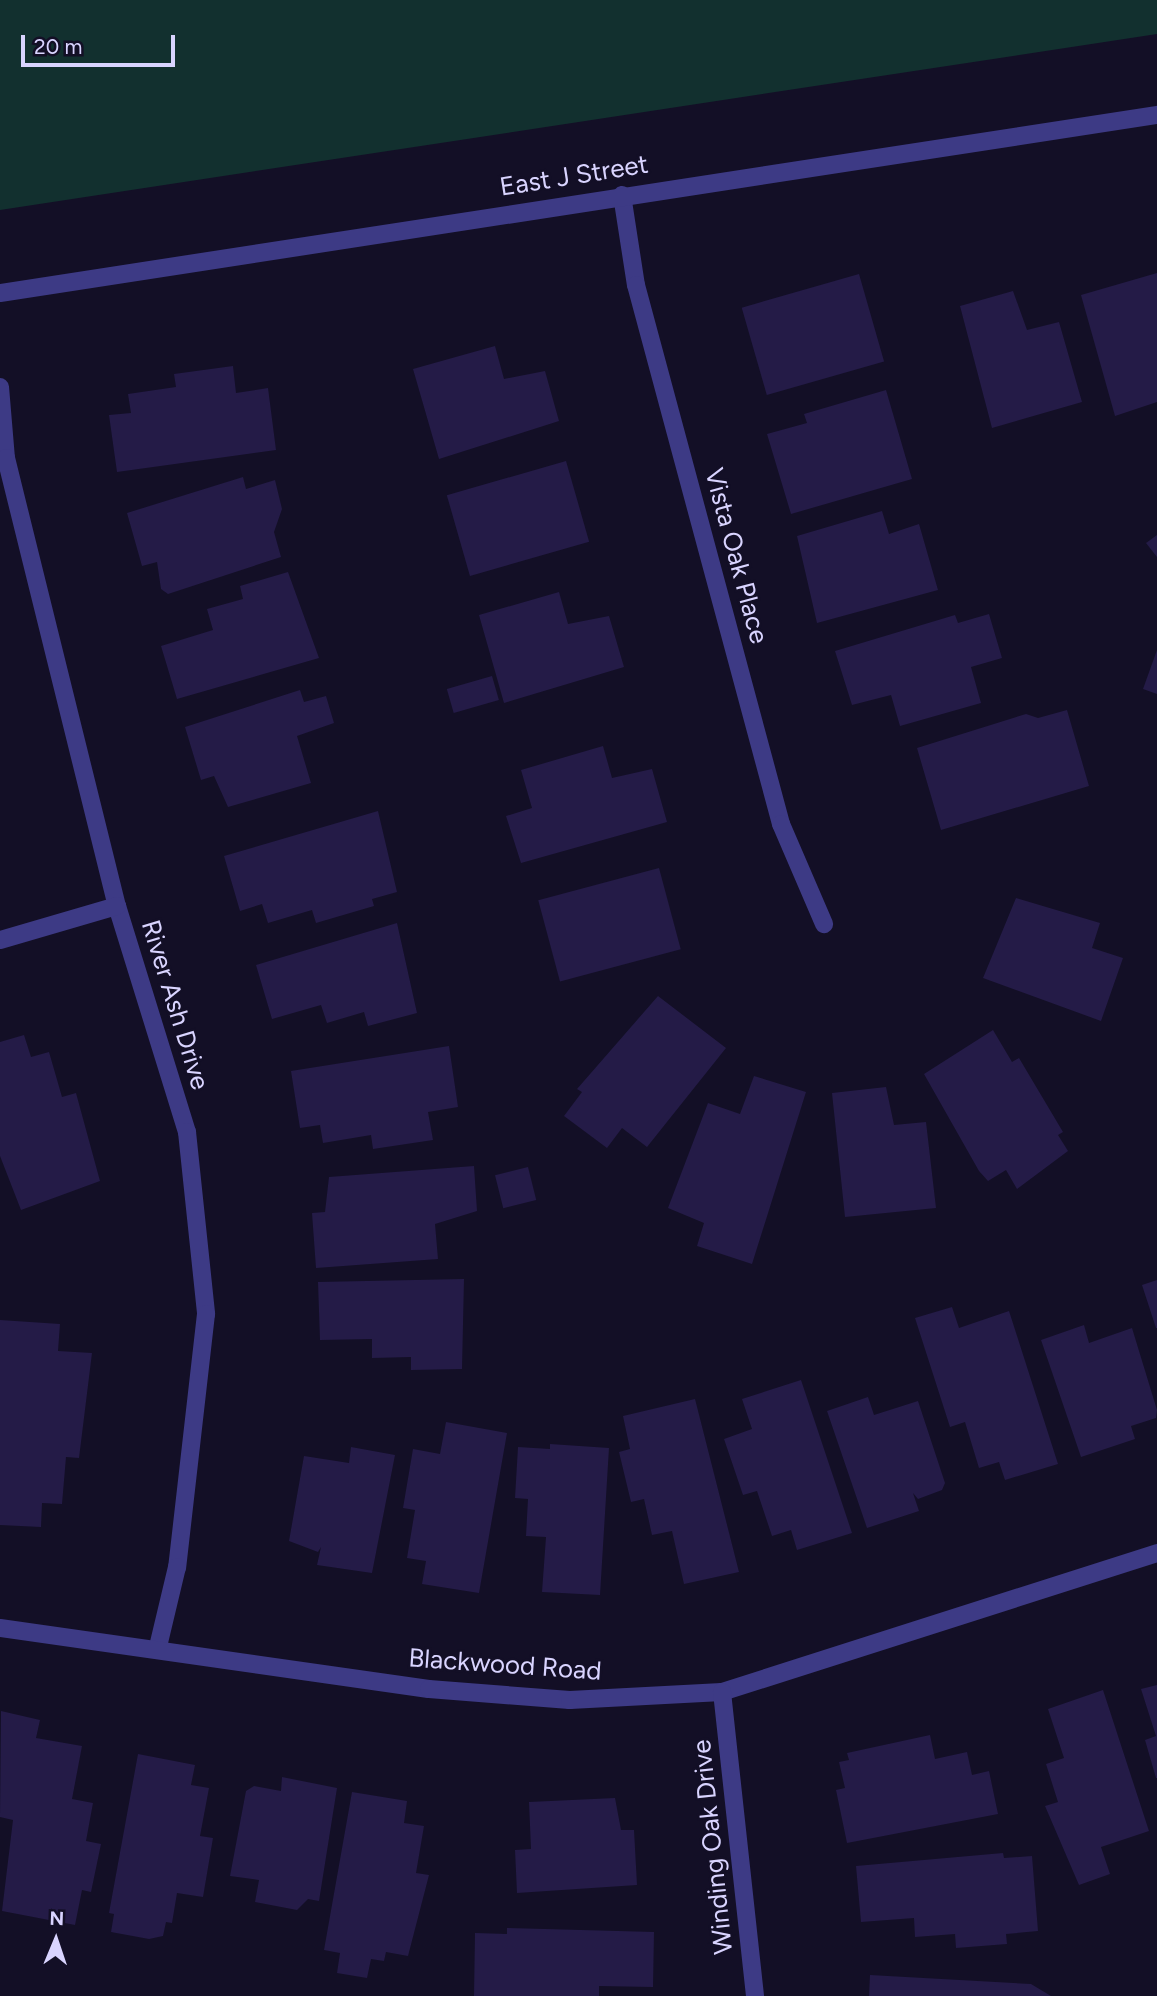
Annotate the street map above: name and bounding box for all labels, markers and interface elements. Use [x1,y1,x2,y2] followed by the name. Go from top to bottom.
[24,21,178,65] scale bar
[34,34,82,59] text: 20 m
[498,149,650,203] street label: East J Street
[698,465,774,647] street label: Vista Oak Place
[134,916,216,1094] street label: River Ash Drive
[408,1643,602,1687] street label: Blackwood Road
[686,1738,740,1956] street label: Winding Oak Drive
[21,1905,91,1975] north arrow
[49,1907,64,1930] text: N

